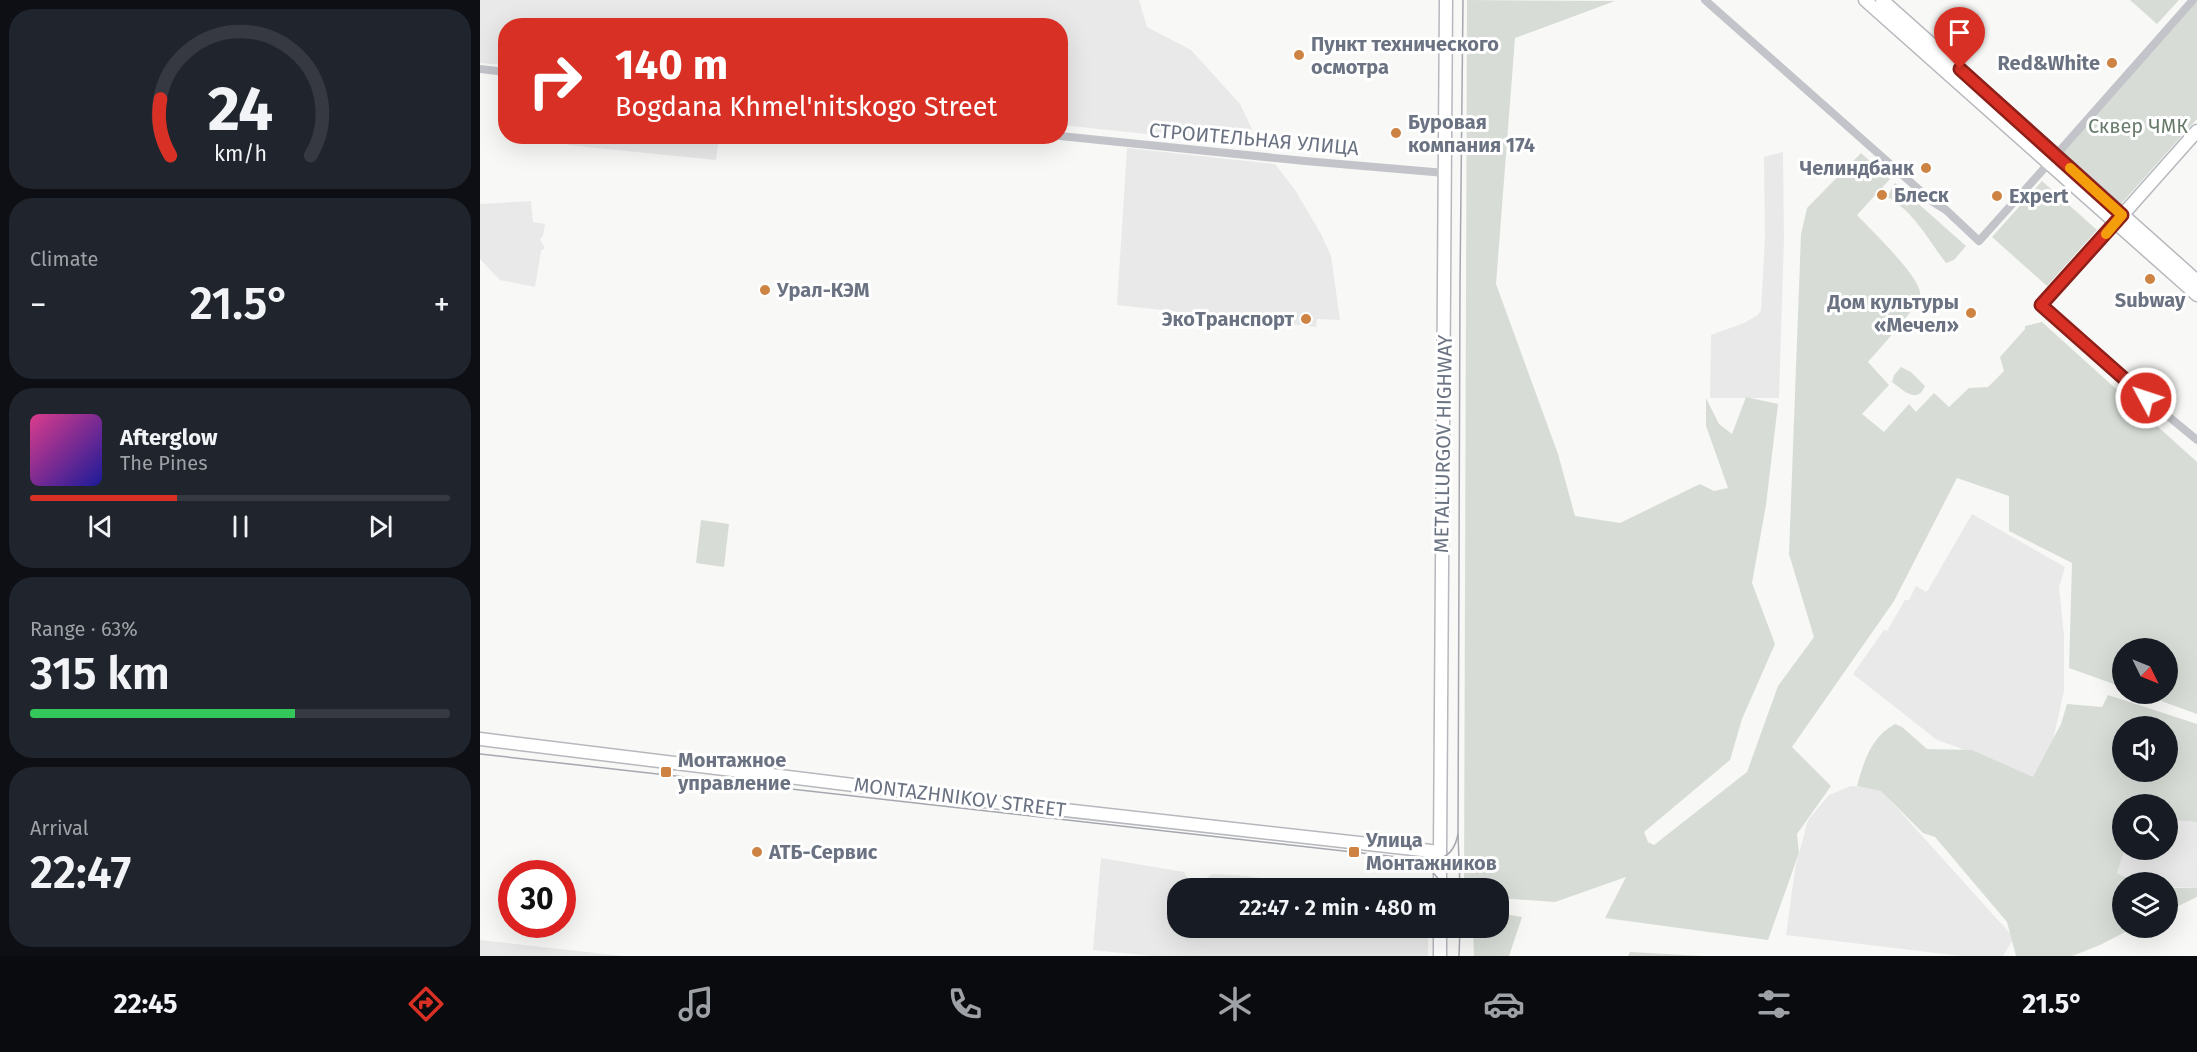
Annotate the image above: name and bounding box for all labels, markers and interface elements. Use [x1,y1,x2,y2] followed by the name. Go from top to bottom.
[1934,7,1985,69] pin
[1943,16,1976,49] icon: arrive
[1311,32,1499,79] place label: Пункт технического осмотра
[615,40,728,90] text: 140 m
[516,42,594,120] icon: right
[1292,48,1306,62] marker: Пункт технического осмотра
[1998,51,2100,75] place label: Red&White
[2105,56,2119,70] marker: Red&White
[207,72,273,147] text: 24
[615,91,997,123] text: Bogdana Khmel'nitskogo Street
[1408,110,1535,157] place label: Буровая компания 174
[2088,114,2188,138] park label: Сквер ЧМК
[1148,118,1360,160] street label: СТРОИТЕЛЬНАЯ УЛИЦА
[1389,126,1403,140] marker: Буровая компания 174
[213,142,267,168] text: km/h
[1800,156,1915,180] place label: Челиндбанк
[1919,161,1933,175] marker: Челиндбанк
[1894,183,1950,207] place label: Блеск
[2009,184,2069,208] place label: Expert
[1875,188,1889,202] marker: Блеск
[1990,189,2004,203] marker: Expert
[30,247,98,271] text: Climate
[2143,272,2157,286] marker: Subway
[190,277,290,331] text: 21.5°
[776,278,870,302] place label: Урал-КЭМ
[758,283,772,297] marker: Урал-КЭМ
[30,285,47,325] text: −
[434,285,450,325] text: +
[2115,288,2186,312] place label: Subway
[1827,290,1959,337] place label: Дом культуры «Мечел»
[1964,306,1978,320] marker: Дом культуры «Мечел»
[1162,307,1295,331] place label: ЭкоТранспорт
[1299,312,1313,326] marker: ЭкоТранспорт
[1429,335,1457,553] street label: METALLURGOV HIGHWAY
[2114,366,2178,430] position arrow
[120,424,217,451] text: Afterglow
[120,451,207,475] text: The Pines
[84,510,117,543] icon: previous
[224,510,257,543] icon: pause
[364,510,397,543] icon: next
[30,617,138,641] text: Range · 63%
[2112,638,2178,704] north arrow
[2112,638,2178,938] map controls
[30,647,170,701] text: 315 km
[2112,716,2178,782] button: sound
[677,748,791,795] place label: Монтажное управление
[659,765,673,779] marker: Монтажное управление
[853,772,1068,822] street label: MONTAZHNIKOV STREET
[2112,794,2178,860] button: search
[30,816,89,840] text: Arrival
[1365,828,1497,875] place label: Улица Монтажников
[768,840,878,864] place label: АТБ-Сервис
[750,845,764,859] marker: АТБ-Сервис
[1347,845,1361,859] marker: Улица Монтажников
[30,846,131,900] text: 22:47
[498,860,576,938] speed limit sign: 30
[2112,872,2178,938] button: layers
[1239,894,1437,921] text: 22:47 · 2 min · 480 m
[405,983,447,1025] icon: directions
[675,983,717,1025] icon: music
[944,983,986,1025] icon: phone
[1214,983,1256,1025] icon: climate
[1483,983,1525,1025] icon: car
[1753,983,1795,1025] icon: filters
[114,988,178,1020] text: 22:45
[2022,988,2083,1020] text: 21.5°

